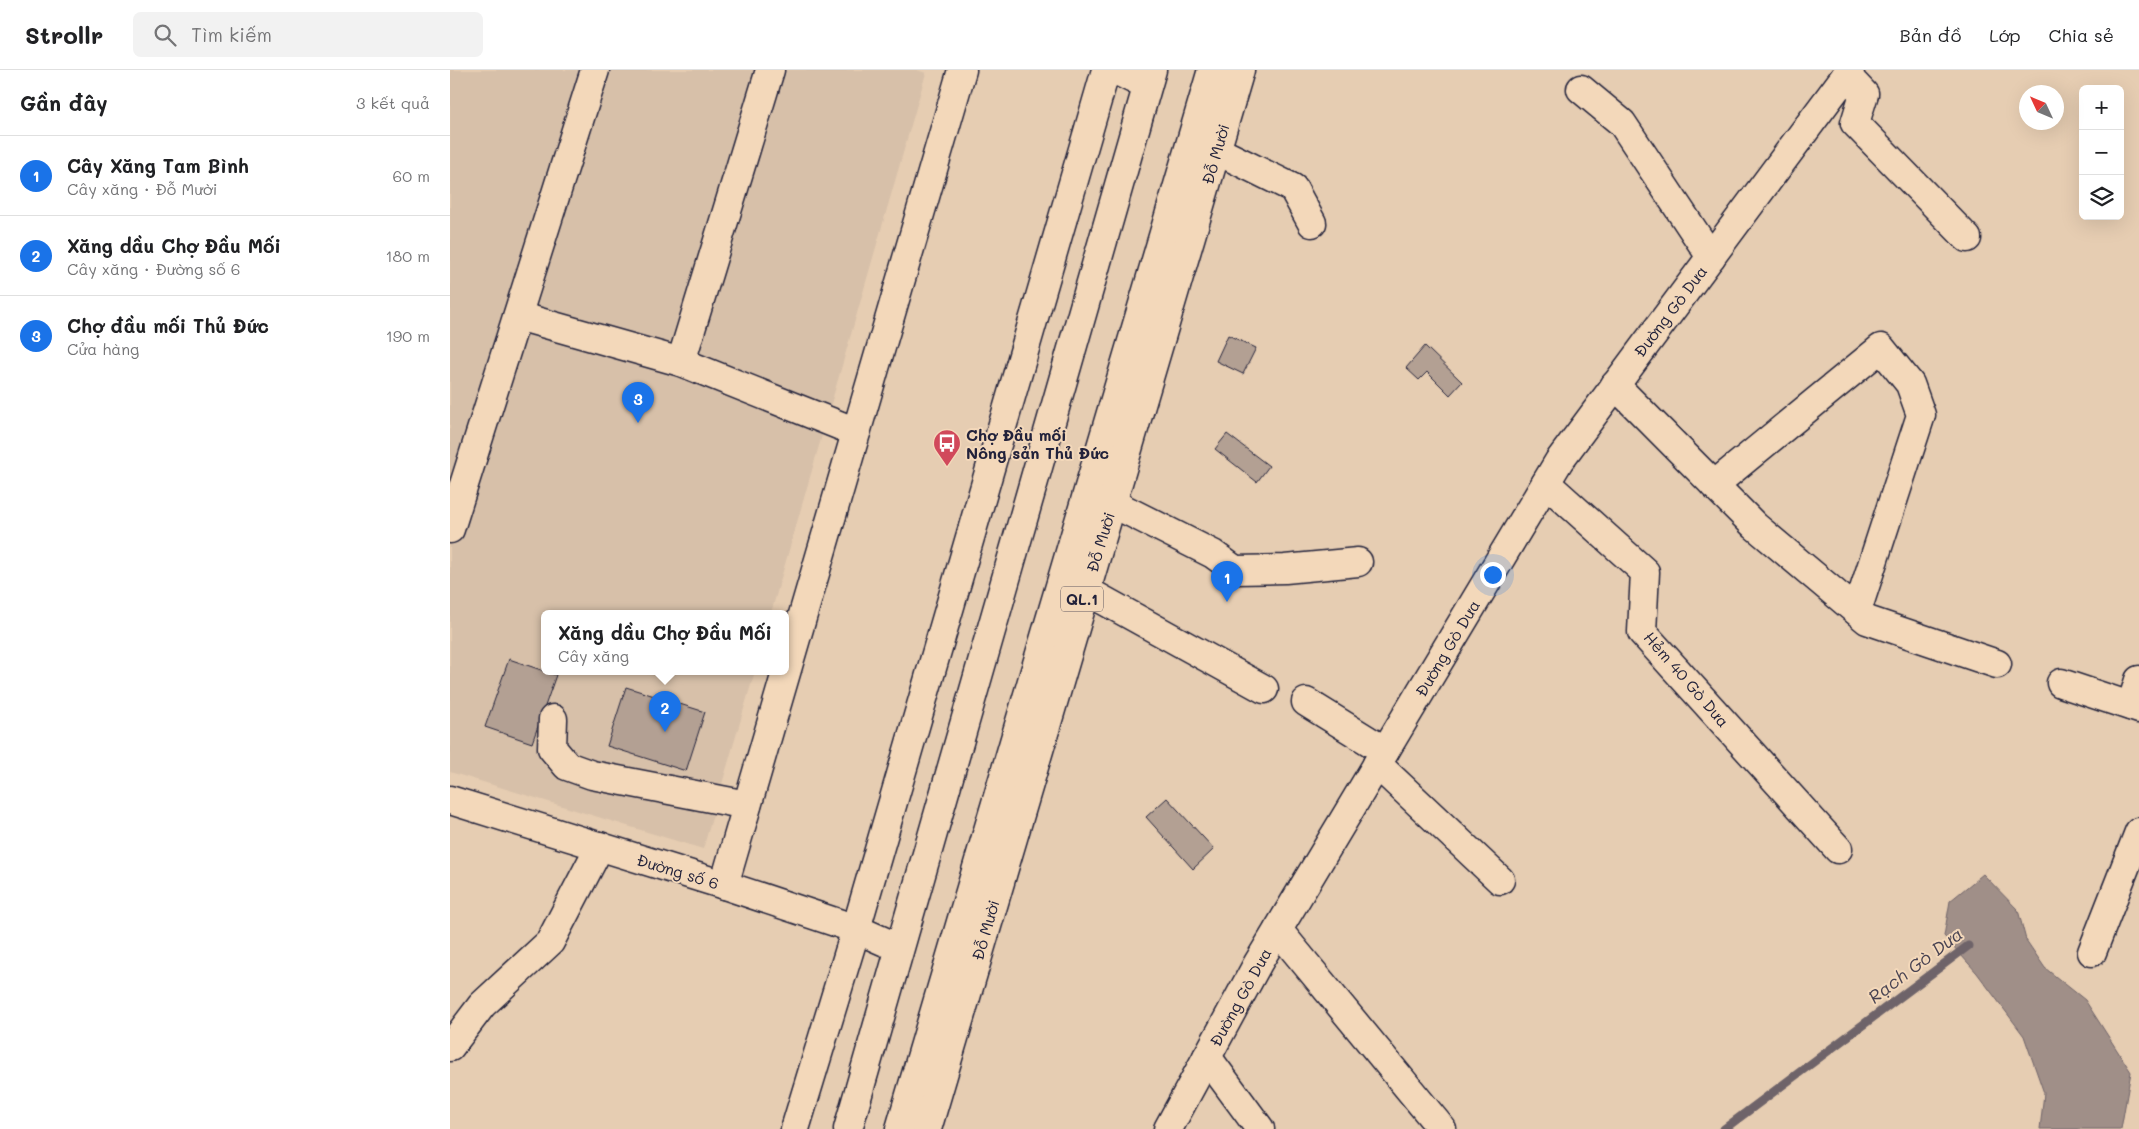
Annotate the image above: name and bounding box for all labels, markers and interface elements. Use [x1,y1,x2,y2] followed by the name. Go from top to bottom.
[133,12,483,57] search box
[25,19,103,50] text: Strollr
[151,21,179,49] icon: search
[191,22,272,47] text: Tìm kiếm
[1900,23,1961,47] text: Bản đồ
[1989,23,2021,47] text: Lớp
[2049,23,2114,47] text: Chia sẻ
[2019,85,2064,130] north arrow
[2079,85,2124,220] map controls
[2079,85,2124,130] button: +
[20,89,108,116] text: Gần đây
[356,92,430,113] text: 3 kết quả
[1196,121,1234,187] street label: Đỗ Mười
[2079,130,2124,175] button: −
[67,153,249,178] text: Cây Xăng Tam Bình
[32,165,40,186] text: 1
[393,165,430,186] text: 60 m
[2079,175,2124,220] button: layers
[67,178,217,199] text: Cây xăng · Đỗ Mười
[67,233,281,258] text: Xăng dầu Chợ Đầu Mối
[32,245,40,266] text: 2
[385,245,430,266] text: 180 m
[67,258,240,279] text: Cây xăng · Đường số 6
[1629,261,1711,361] street label: Đường Gò Dưa
[67,313,269,338] text: Chợ đầu mối Thủ Đức
[31,325,41,346] text: 3
[386,325,430,346] text: 190 m
[67,338,139,359] text: Cửa hàng
[622,382,654,423] pin: 3
[966,424,1109,463] place label: Chợ Đầu mối Nông sản Thủ Đức
[932,428,962,467] bus stop icon: Chợ Đầu mối Nông sản Thủ Đức
[1081,509,1119,575] street label: Đỗ Mười
[1211,561,1243,602] pin: 1
[1480,562,1506,588] your location
[1061,586,1103,612] road number: QL.1
[1410,596,1484,700] street label: Đường Gò Dưa
[541,610,789,675] popup
[558,620,772,645] text: Xăng dầu Chợ Đầu Mối
[1640,627,1734,731] street label: Hẻm 40 Gò Dưa
[558,645,629,666] text: Cây xăng
[649,691,681,732] pin: 2
[634,849,722,893] street label: Đường số 6
[966,897,1004,963] street label: Đỗ Mười
[1863,922,1967,1008] water label: Rạch Gò Dưa
[1204,944,1276,1050] street label: Đường Gò Dưa

